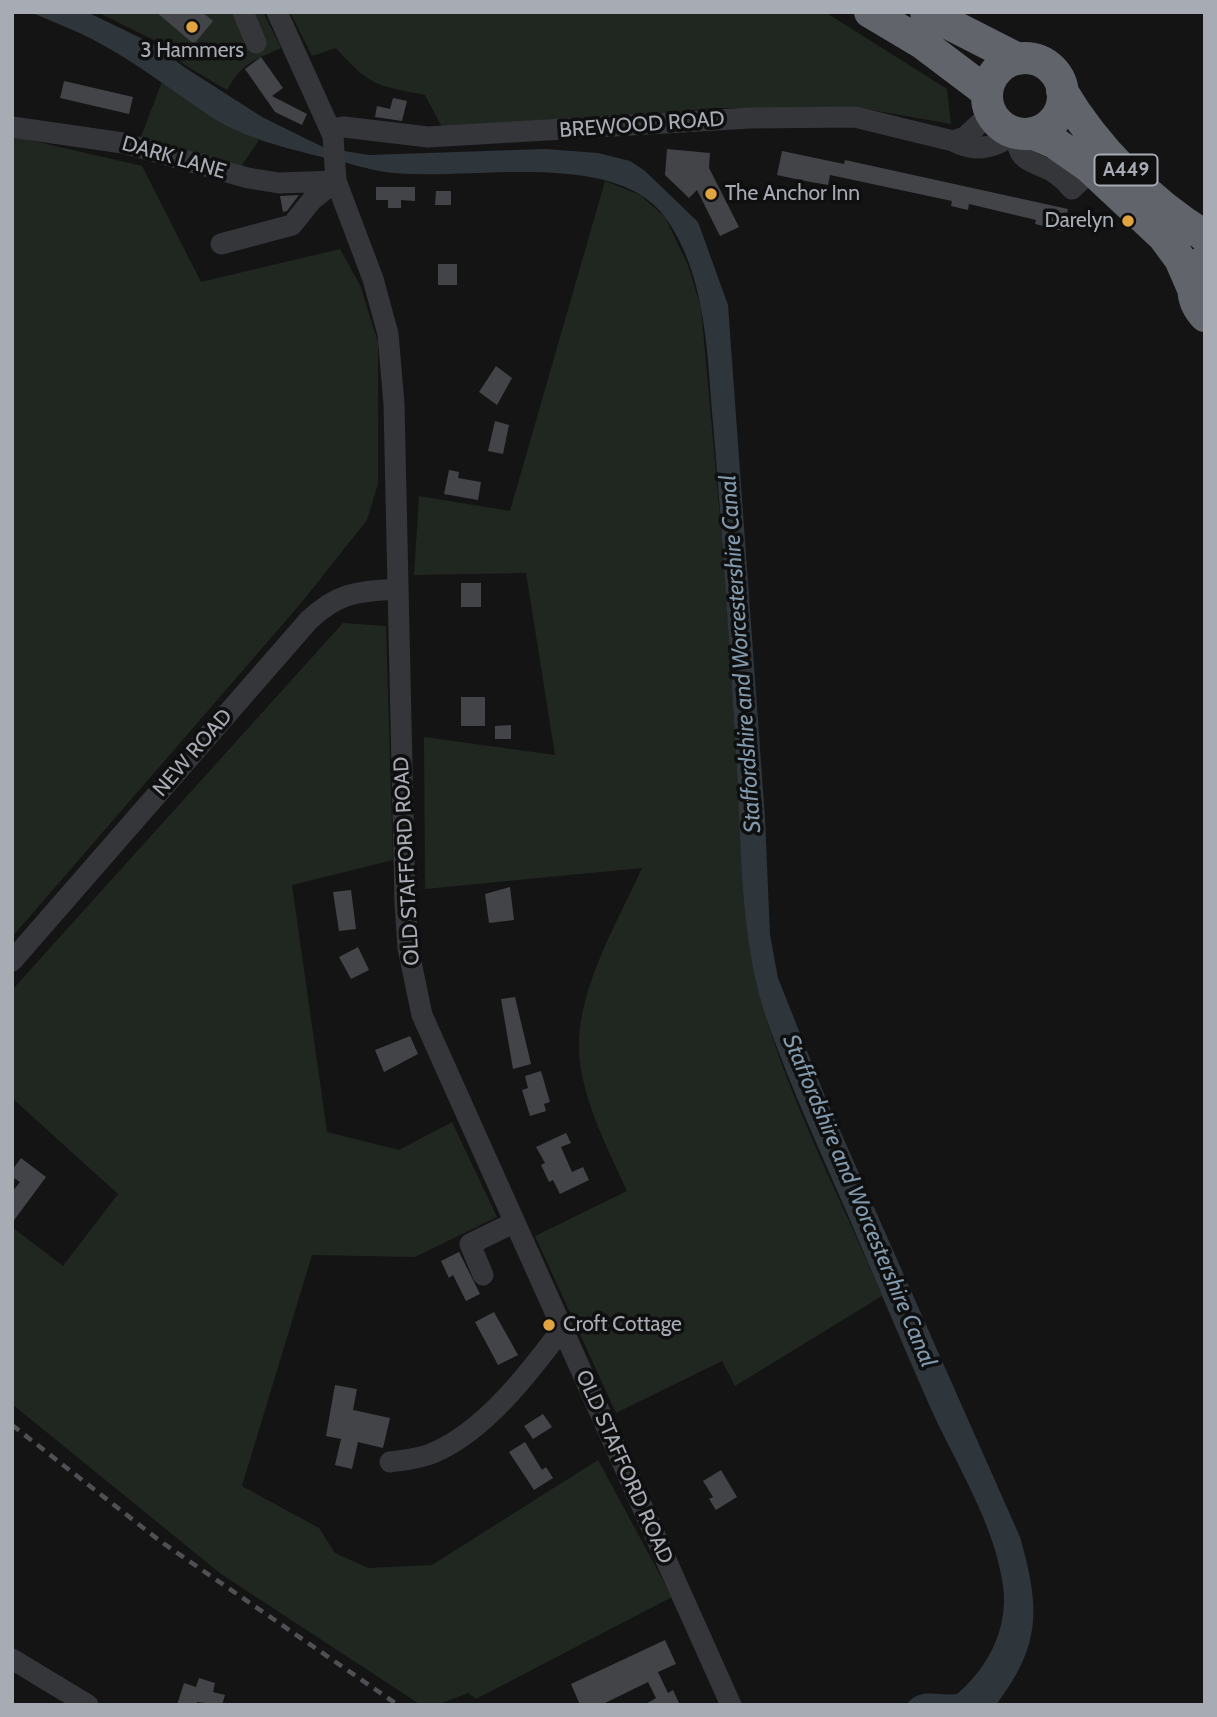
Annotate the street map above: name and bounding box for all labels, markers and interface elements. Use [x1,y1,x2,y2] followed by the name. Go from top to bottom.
[184,19,200,35] marker: 3 Hammers
[140,38,244,64] place label: 3 Hammers
[558,107,726,143] street label: BREWOOD ROAD
[119,131,229,185] street label: DARK LANE
[1094,154,1158,186] road number: A449
[725,181,860,207] place label: The Anchor Inn
[703,186,719,202] marker: The Anchor Inn
[1045,208,1114,234] place label: Darelyn
[1120,213,1136,229] marker: Darelyn
[715,474,767,834] water label: Staffordshire and Worcestershire Canal
[148,704,238,802] street label: NEW ROAD
[389,756,425,966] street label: OLD STAFFORD ROAD
[776,1030,942,1372] water label: Staffordshire and Worcestershire Canal
[563,1312,682,1338] place label: Croft Cottage
[541,1317,557,1333] marker: Croft Cottage
[570,1366,678,1568] street label: OLD STAFFORD ROAD

